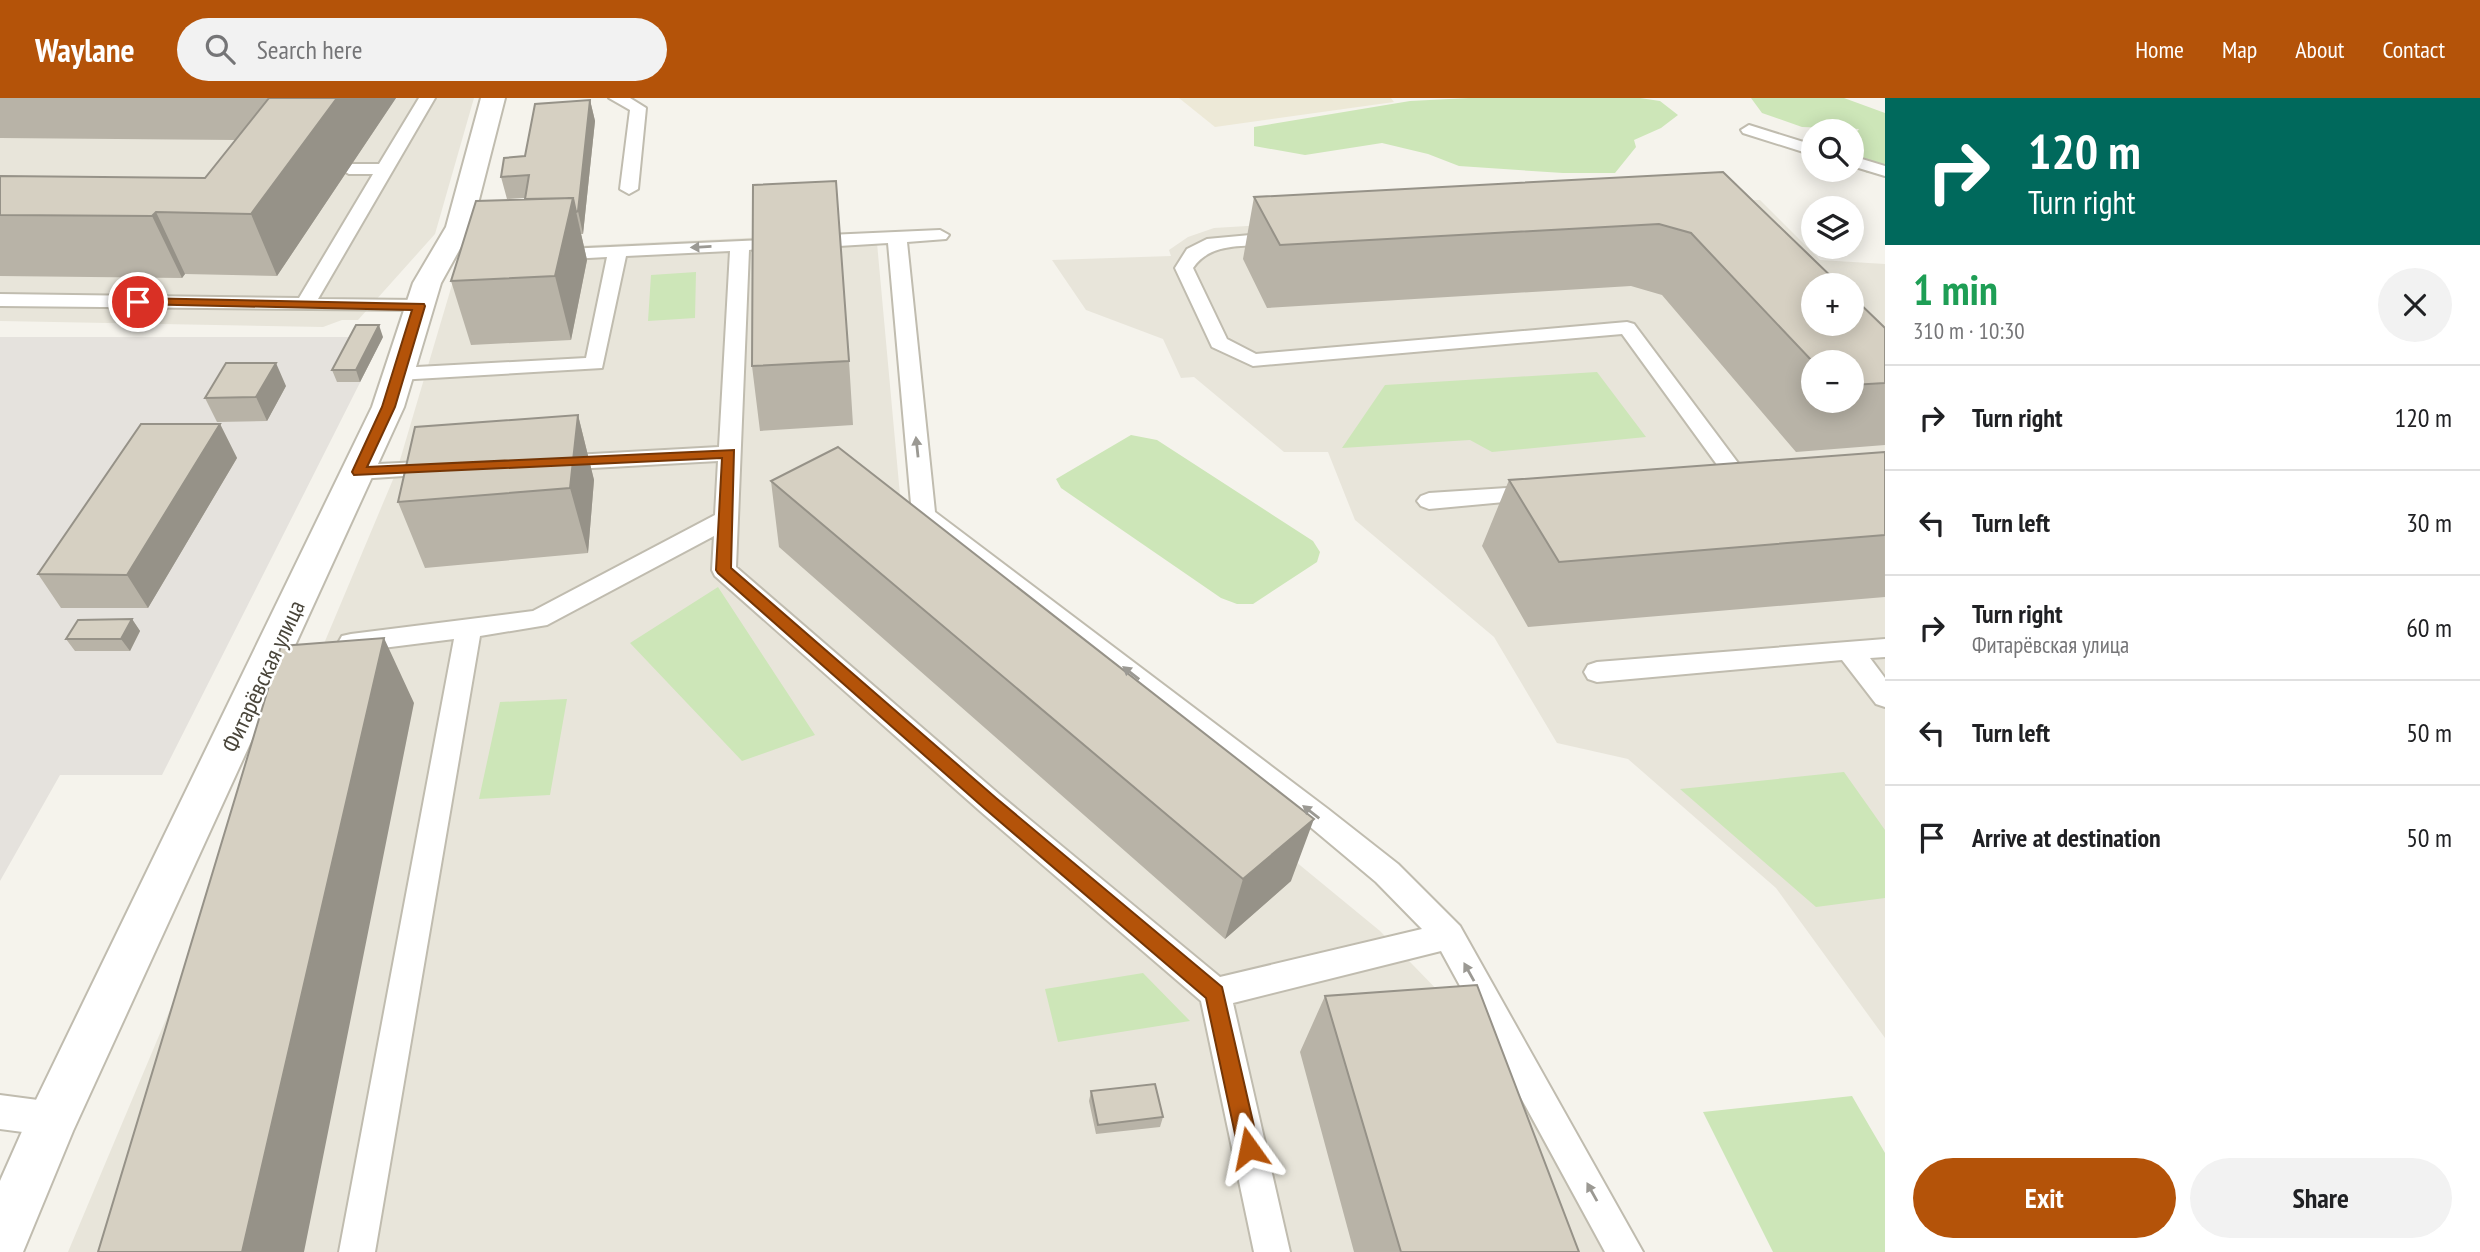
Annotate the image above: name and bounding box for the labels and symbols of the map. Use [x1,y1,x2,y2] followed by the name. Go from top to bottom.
[690,242,712,253] one-way arrow
[108,272,168,332] pin
[912,435,923,457] one-way arrow
[214,595,312,757] street label: Фитарёвская улица
[1121,666,1140,680] one-way arrow
[1302,805,1320,819] one-way arrow
[1463,962,1475,982] one-way arrow
[1212,1111,1286,1185] position arrow
[1586,1183,1598,1202] one-way arrow

